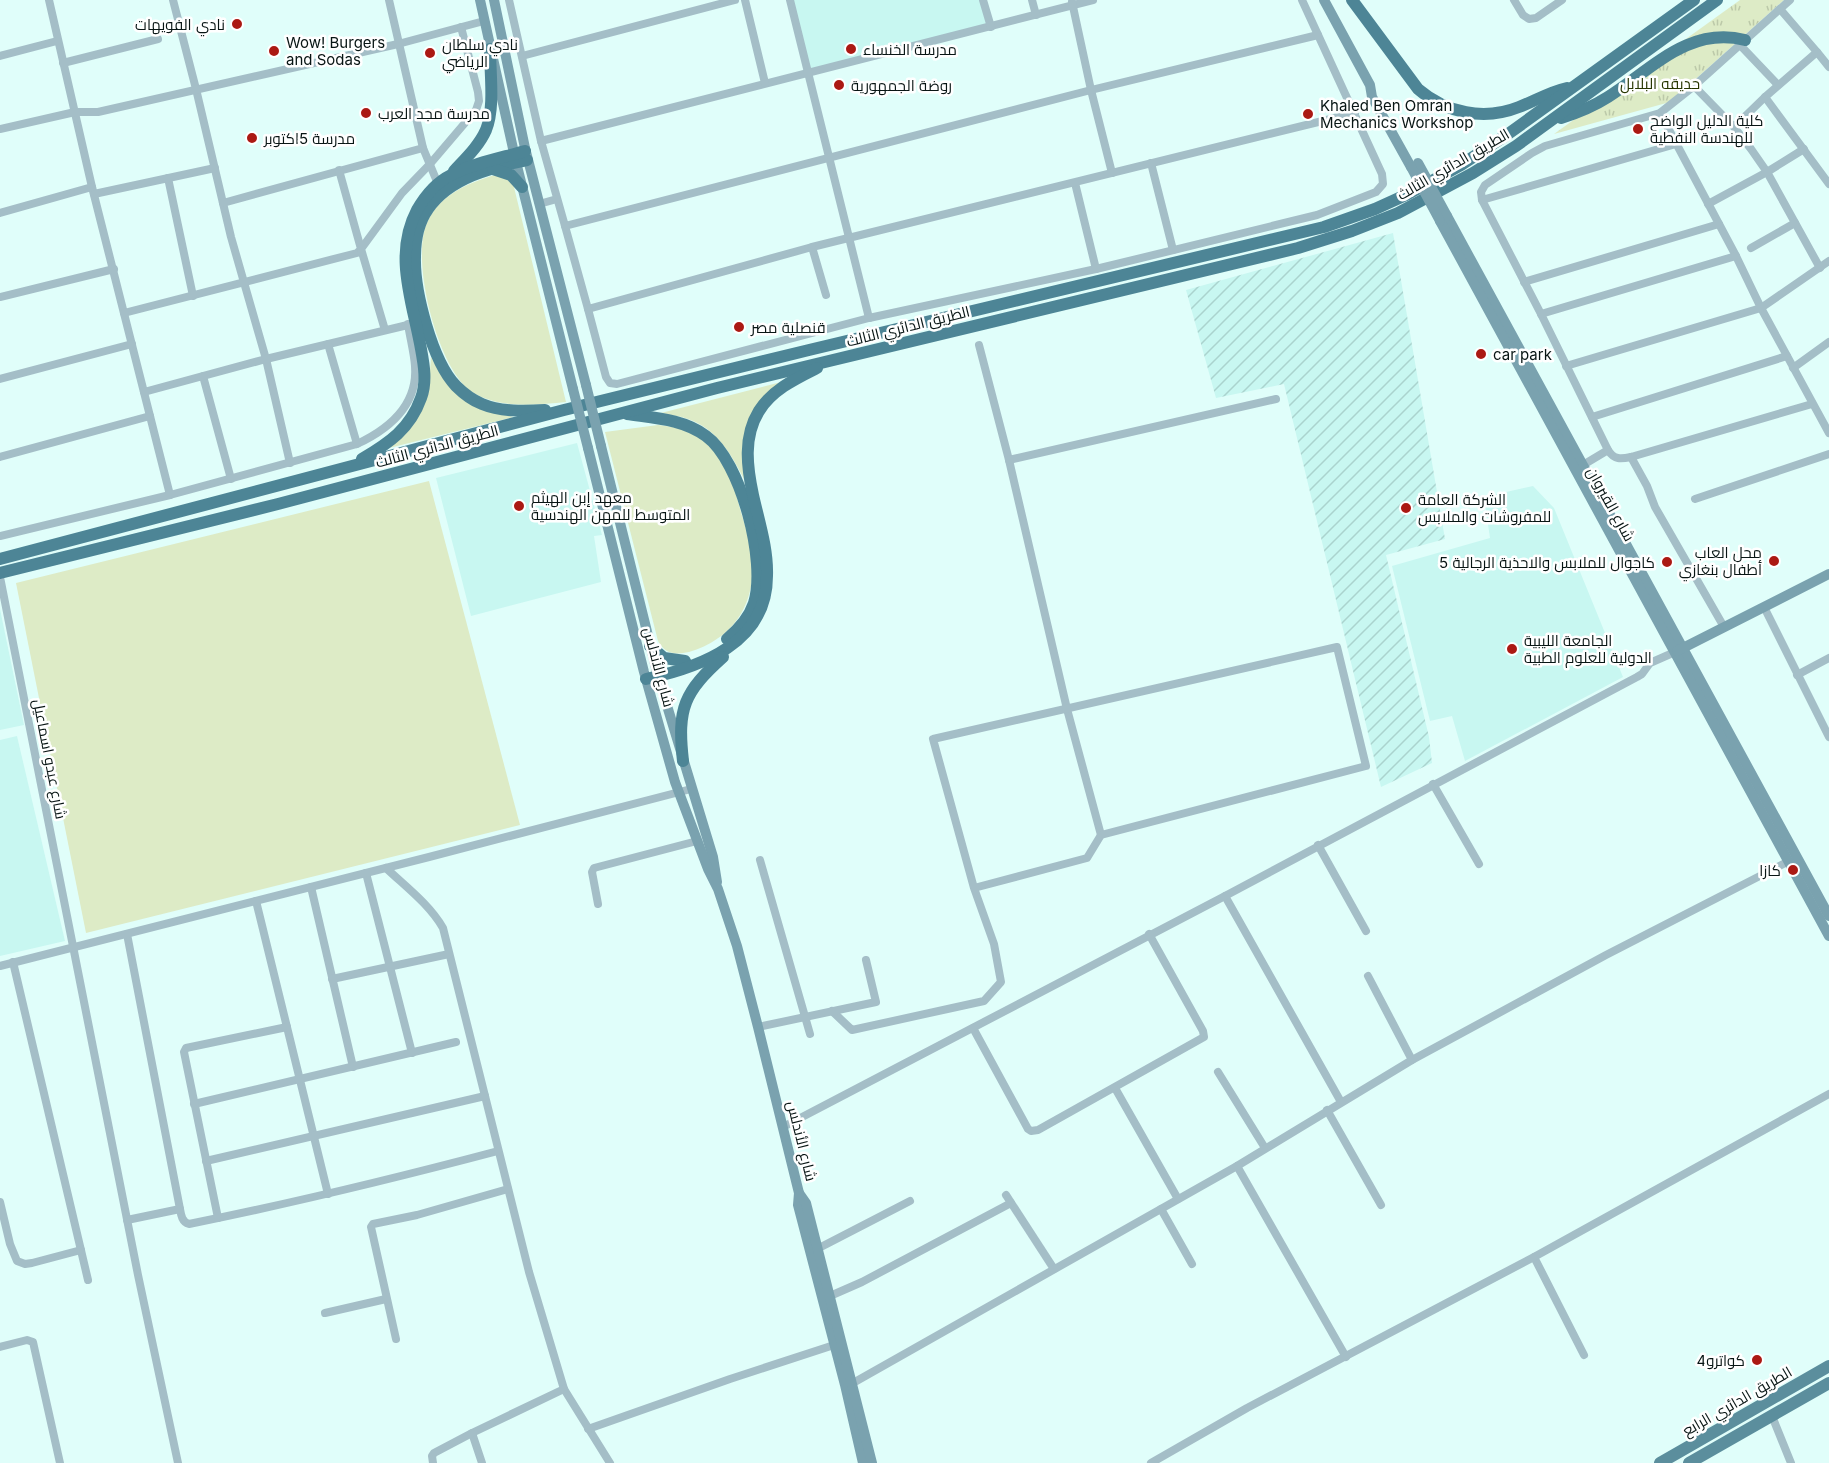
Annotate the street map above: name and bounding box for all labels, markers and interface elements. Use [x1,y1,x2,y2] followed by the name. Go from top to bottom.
[135,15,225,37] place label: نادي الفويهات
[230,17,244,31] marker: نادي الفويهات
[286,33,385,69] place label: Wow! Burgers and Sodas
[442,35,518,74] place label: نادي سلطان الرياضي
[863,40,957,59] place label: مدرسة الخنساء
[844,42,858,56] marker: مدرسة الخنساء
[267,44,281,58] marker: Wow! Burgers and Sodas
[423,46,437,60] marker: نادي سلطان الرياضي
[1620,74,1700,94] park label: حديقه البلابل
[851,76,952,96] place label: روضة الجمهورية
[832,78,846,92] marker: روضة الجمهورية
[1320,96,1473,132] place label: Khaled Ben Omran Mechanics Workshop
[378,104,490,123] place label: مدرسة مجد العرب
[359,106,373,120] marker: مدرسة مجد العرب
[1301,107,1315,121] marker: Khaled Ben Omran Mechanics Workshop
[1650,111,1763,148] place label: كلية الدليل الواضح للهندسة النفطية
[1631,122,1645,136] marker: كلية الدليل الواضح للهندسة النفطية
[1393,124,1514,206] street label: الطريق الدائري الثالث
[263,129,355,148] place label: مدرسة 5اكتوبر
[245,131,259,145] marker: مدرسة 5اكتوبر
[844,301,972,353] street label: الطريق الدائري الثالث
[750,318,826,337] place label: قنصلية مصر
[732,320,746,334] marker: قنصلية مصر
[1493,345,1553,364] place label: car park
[1474,347,1488,361] marker: car park
[373,420,501,474] street label: الطريق الدائري الثالث
[1581,463,1639,545] street label: شارع القيروان
[531,488,690,525] place label: معهد إبن الهيثم المتوسط للمهن الهندسية
[1418,490,1551,527] place label: الشركة العامة للمفروشات والملابس
[512,499,526,513] marker: معهد إبن الهيثم المتوسط للمهن الهندسية
[1399,501,1413,515] marker: الشركة العامة للمفروشات والملابس
[1679,543,1762,582] place label: محل العاب أطفال بنغازي
[1439,553,1655,573] place label: كاجوال للملابس والاحذية الرجالية 5
[1767,554,1781,568] marker: محل العاب أطفال بنغازي
[1660,555,1674,569] marker: كاجوال للملابس والاحذية الرجالية 5
[637,625,679,710] street label: شارع الأندلس
[1524,631,1652,668] place label: الجامعة الليبية الدولية للعلوم الطبية
[1505,642,1519,656] marker: الجامعة الليبية الدولية للعلوم الطبية
[27,697,71,821] street label: شارع عبدو اسماعيل
[1759,861,1781,880] place label: كازا
[1786,863,1800,877] marker: كازا
[781,1099,821,1183] street label: شارع الأندلس
[1697,1351,1745,1370] place label: كواترو4
[1750,1353,1764,1367] marker: كواترو4
[1679,1362,1797,1443] street label: الطريق الدائري الرابع

